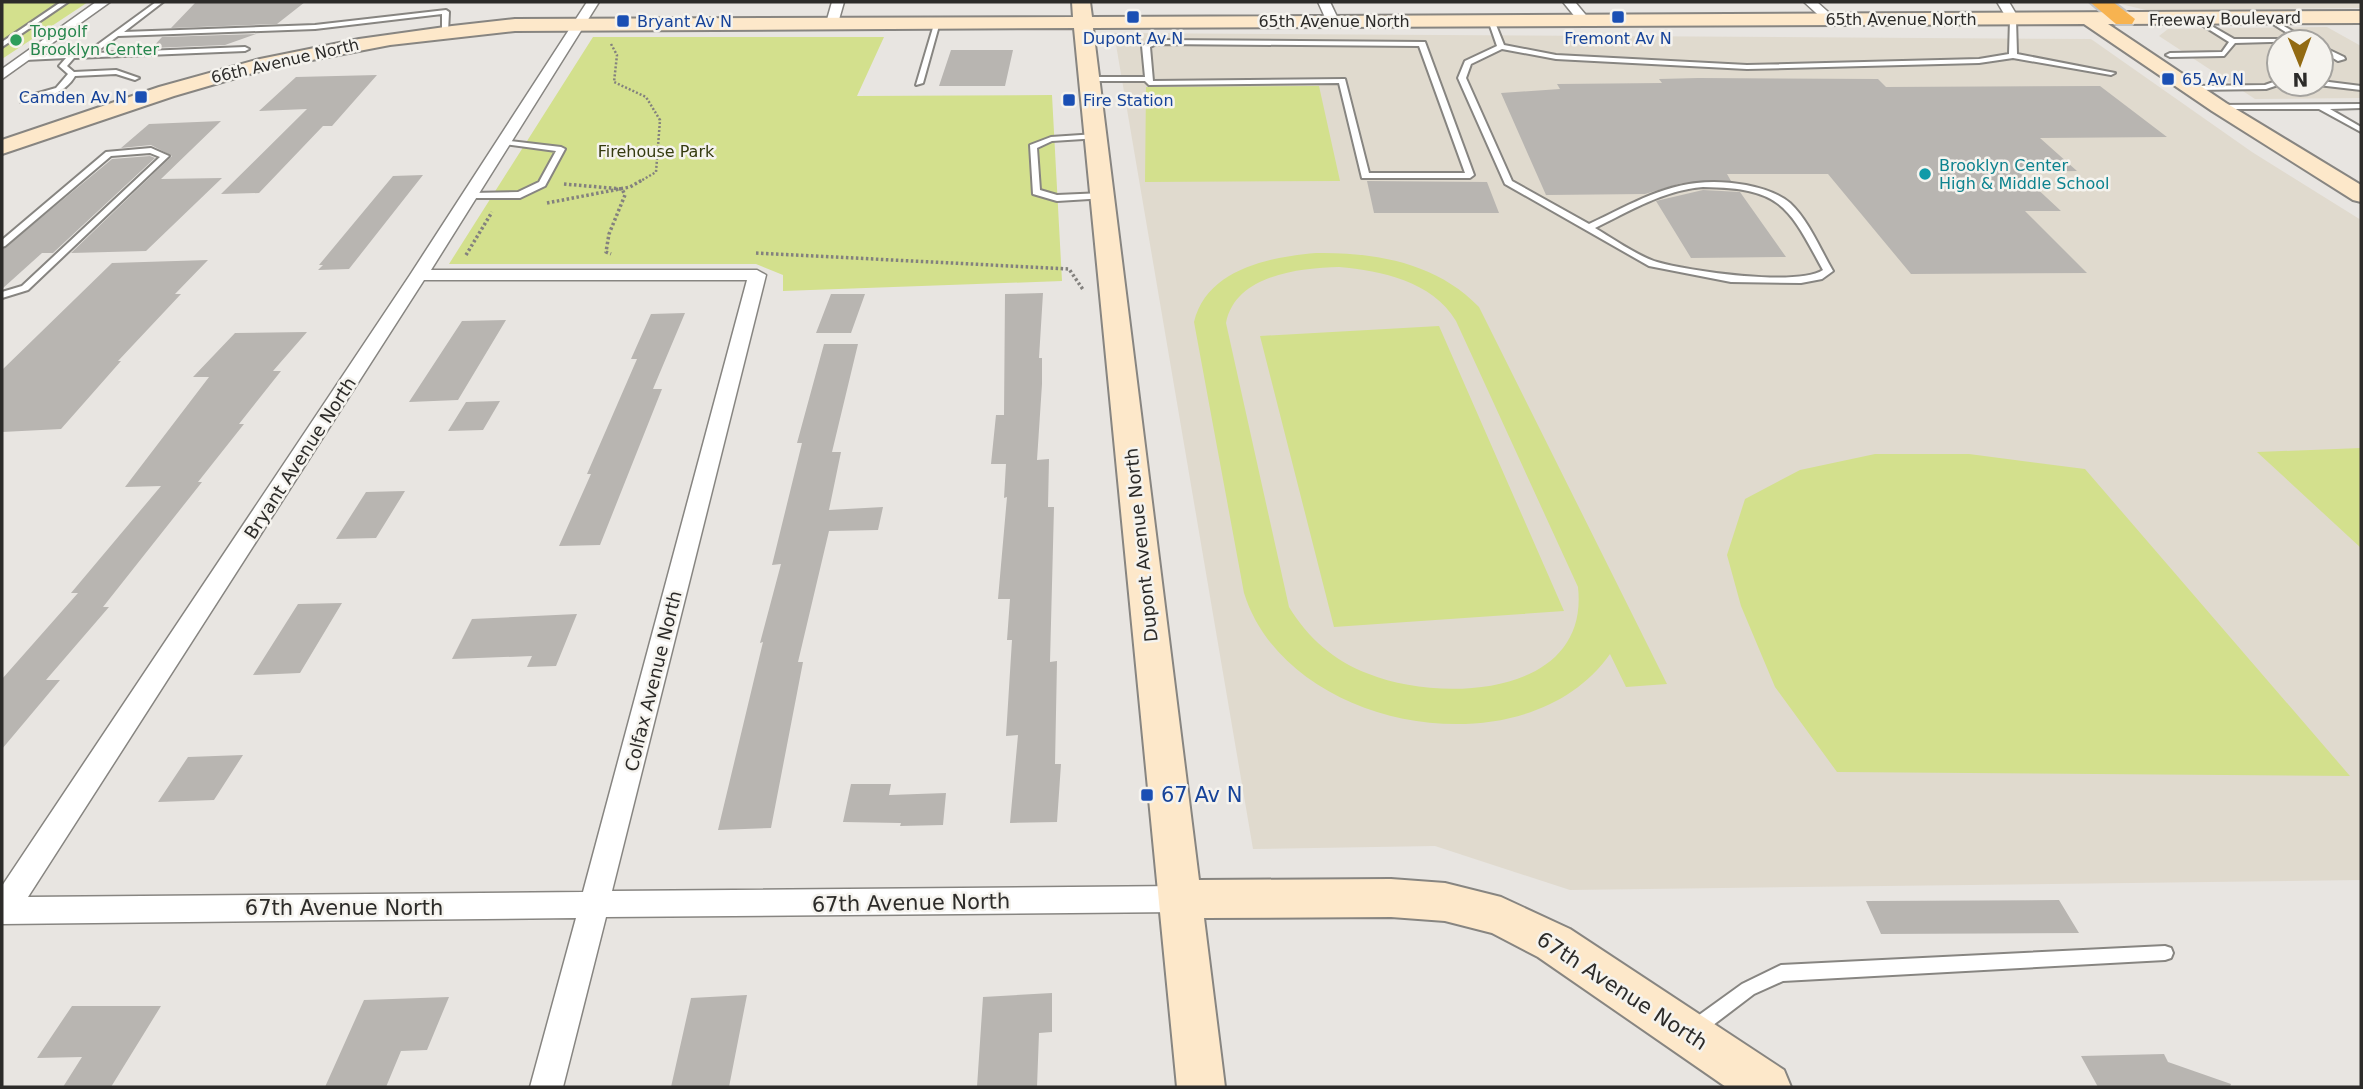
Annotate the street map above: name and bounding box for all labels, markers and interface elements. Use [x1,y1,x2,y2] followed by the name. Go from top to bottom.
[2149,8,2301,30] street label: Freeway Boulevard
[1125,9,1141,25] marker: Dupont Av N
[1610,9,1626,25] marker: Fremont Av N
[1825,10,1977,29] street label: 65th Avenue North
[637,12,732,31] place label: Bryant Av N
[1258,12,1410,31] street label: 65th Avenue North
[615,13,631,29] marker: Bryant Av N
[29,22,159,59] place label: Topgolf Brooklyn Center
[2265,28,2335,98] north arrow
[1083,29,1183,48] place label: Dupont Av N
[1564,29,1672,48] place label: Fremont Av N
[8,32,24,48] marker: Topgolf Brooklyn Center
[209,35,361,87] street label: 66th Avenue North
[2292,69,2308,91] text: N
[2182,70,2244,89] place label: 65 Av N
[2160,71,2176,87] marker: 65 Av N
[19,88,127,107] place label: Camden Av N
[133,89,149,105] marker: Camden Av N
[1083,91,1174,110] place label: Fire Station
[1061,92,1077,108] marker: Fire Station
[598,142,715,161] park label: Firehouse Park
[1939,156,2109,193] place label: Brooklyn Center High & Middle School
[1917,166,1933,182] marker: Brooklyn Center High & Middle School
[240,373,360,543] street label: Bryant Avenue North
[1120,447,1162,643] street label: Dupont Avenue North
[620,589,686,773] street label: Colfax Avenue North
[1161,783,1242,807] place label: 67 Av N
[1139,787,1155,803] marker: 67 Av N
[812,889,1010,917] street label: 67th Avenue North
[245,896,443,920] street label: 67th Avenue North
[1532,927,1712,1055] street label: 67th Avenue North

